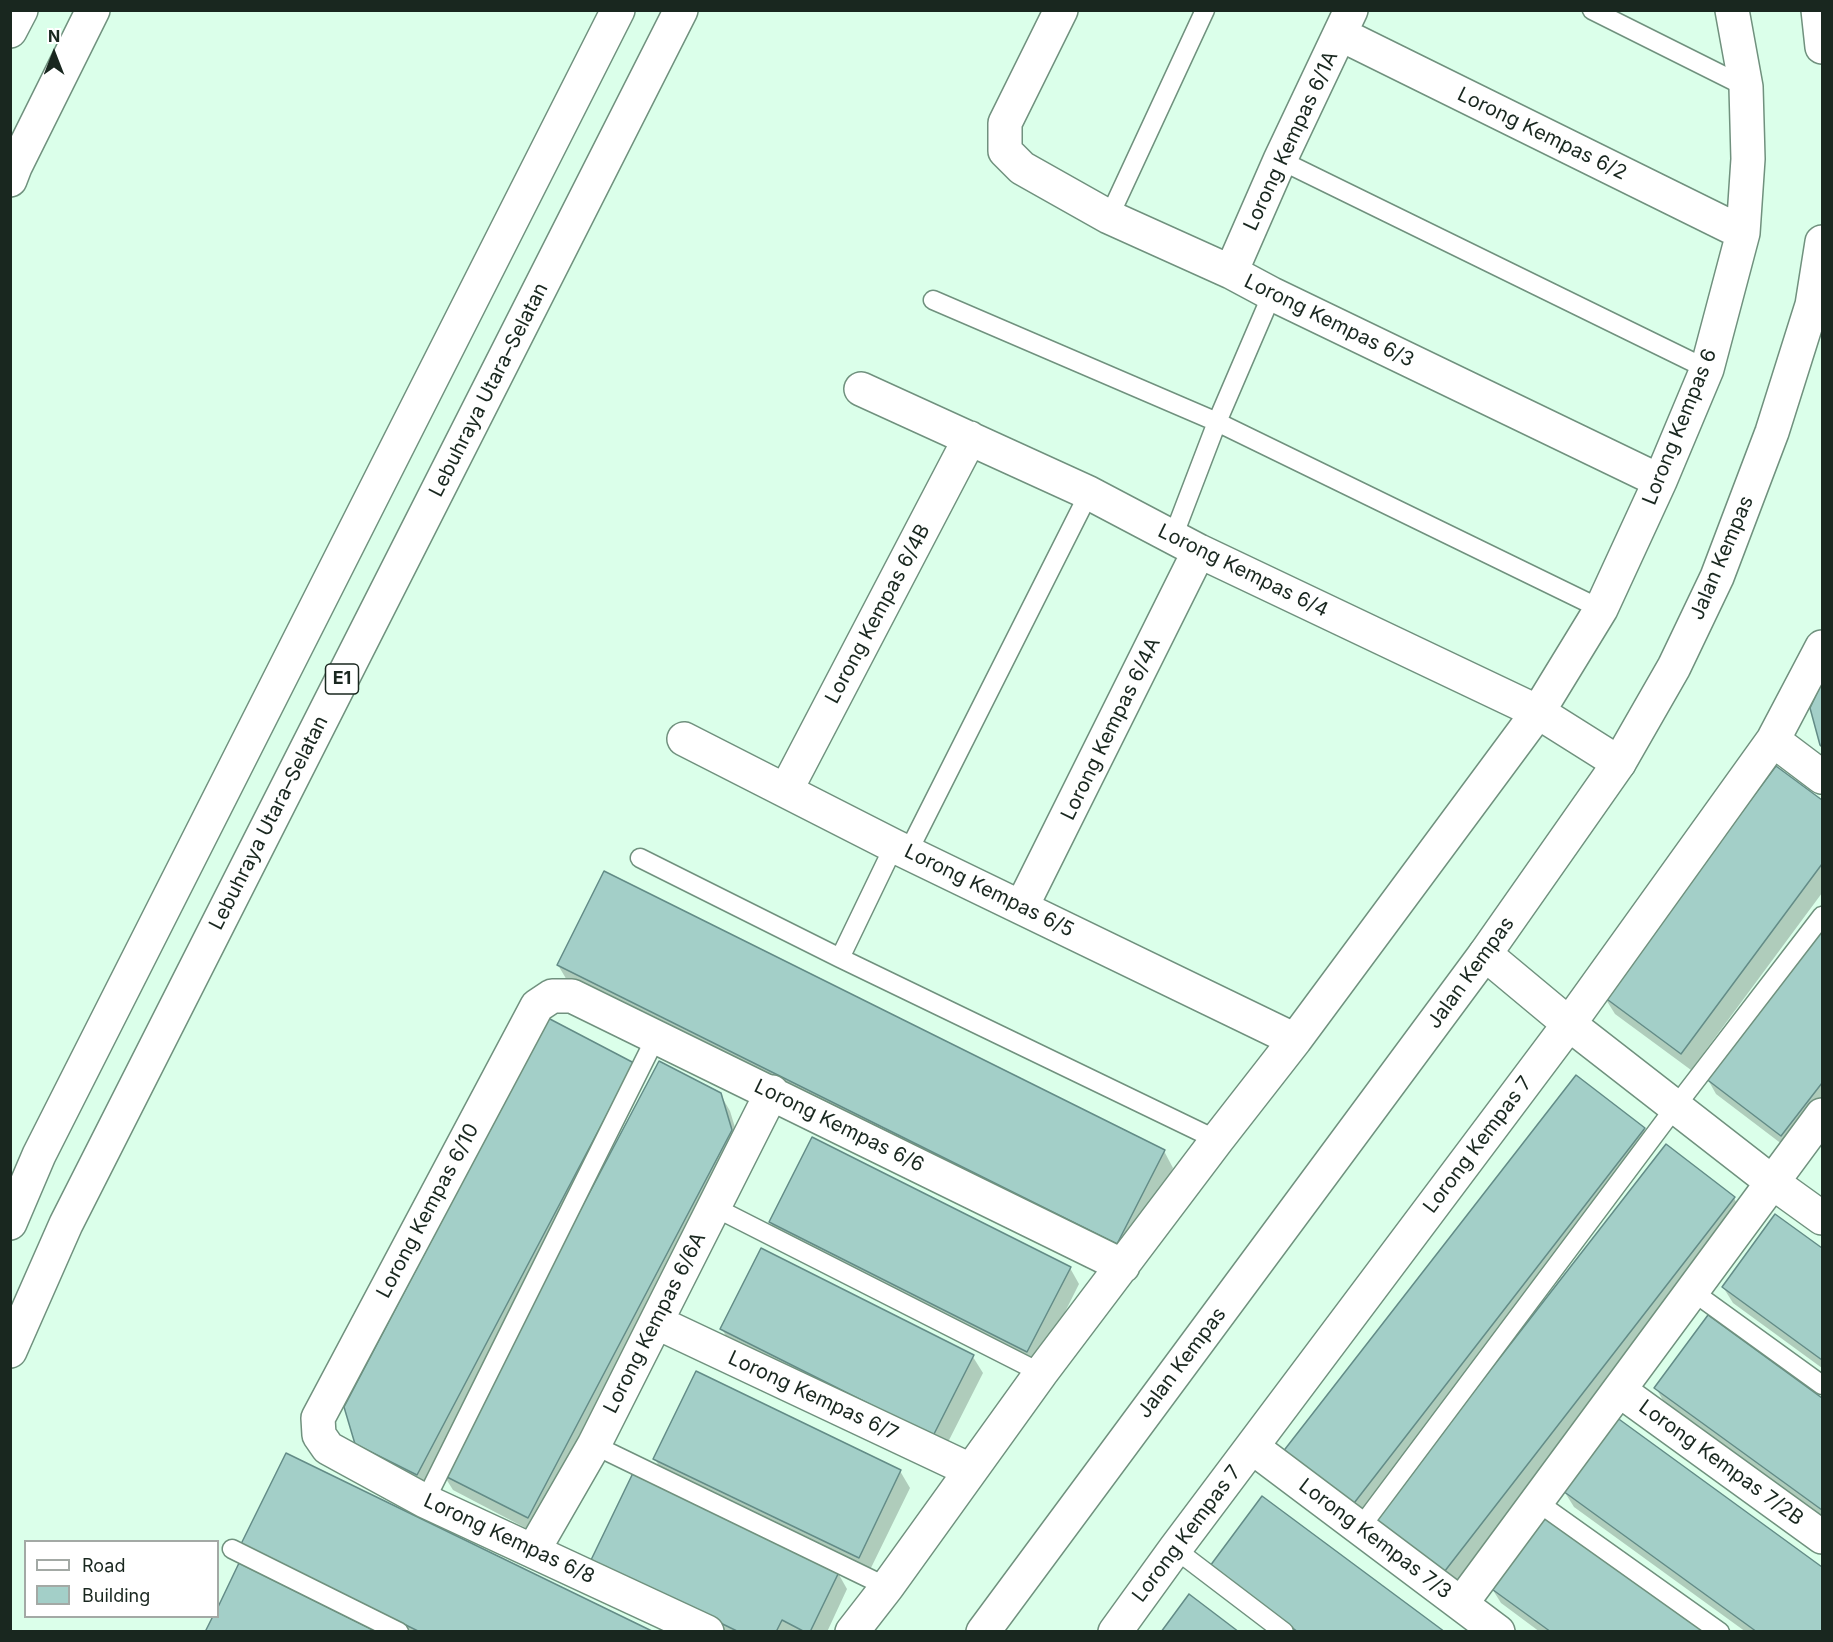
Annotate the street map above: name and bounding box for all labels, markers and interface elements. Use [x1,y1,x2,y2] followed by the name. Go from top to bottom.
[24,24,84,84] north arrow
[48,26,60,46] text: N
[1239,47,1343,235] street label: Lorong Kempas 6/1A
[1453,83,1631,185] street label: Lorong Kempas 6/2
[1240,269,1418,373] street label: Lorong Kempas 6/3
[424,279,554,501] street label: Lebuhraya Utara–Selatan
[1638,345,1722,509] street label: Lorong Kempas 6
[1685,492,1759,624] street label: Jalan Kempas
[1154,519,1332,623] street label: Lorong Kempas 6/4
[821,520,935,708] street label: Lorong Kempas 6/4B
[1056,634,1166,824] street label: Lorong Kempas 6/4A
[326,664,358,694] road number: E1
[204,712,334,934] street label: Lebuhraya Utara–Selatan
[900,840,1078,942] street label: Lorong Kempas 6/5
[1422,912,1520,1034] street label: Jalan Kempas
[1419,1072,1537,1218] street label: Lorong Kempas 7
[750,1074,928,1178] street label: Lorong Kempas 6/6
[372,1120,484,1302] street label: Lorong Kempas 6/10
[599,1229,711,1417] street label: Lorong Kempas 6/6A
[1133,1303,1231,1423] street label: Jalan Kempas
[724,1346,902,1446] street label: Lorong Kempas 6/7
[1634,1395,1808,1531] street label: Lorong Kempas 7/2B
[1128,1461,1246,1607] street label: Lorong Kempas 7
[1294,1474,1456,1604] street label: Lorong Kempas 7/3
[420,1489,598,1589] street label: Lorong Kempas 6/8
[24,1540,219,1618] legend
[82,1555,125,1576] text: Road
[82,1585,150,1606] text: Building

